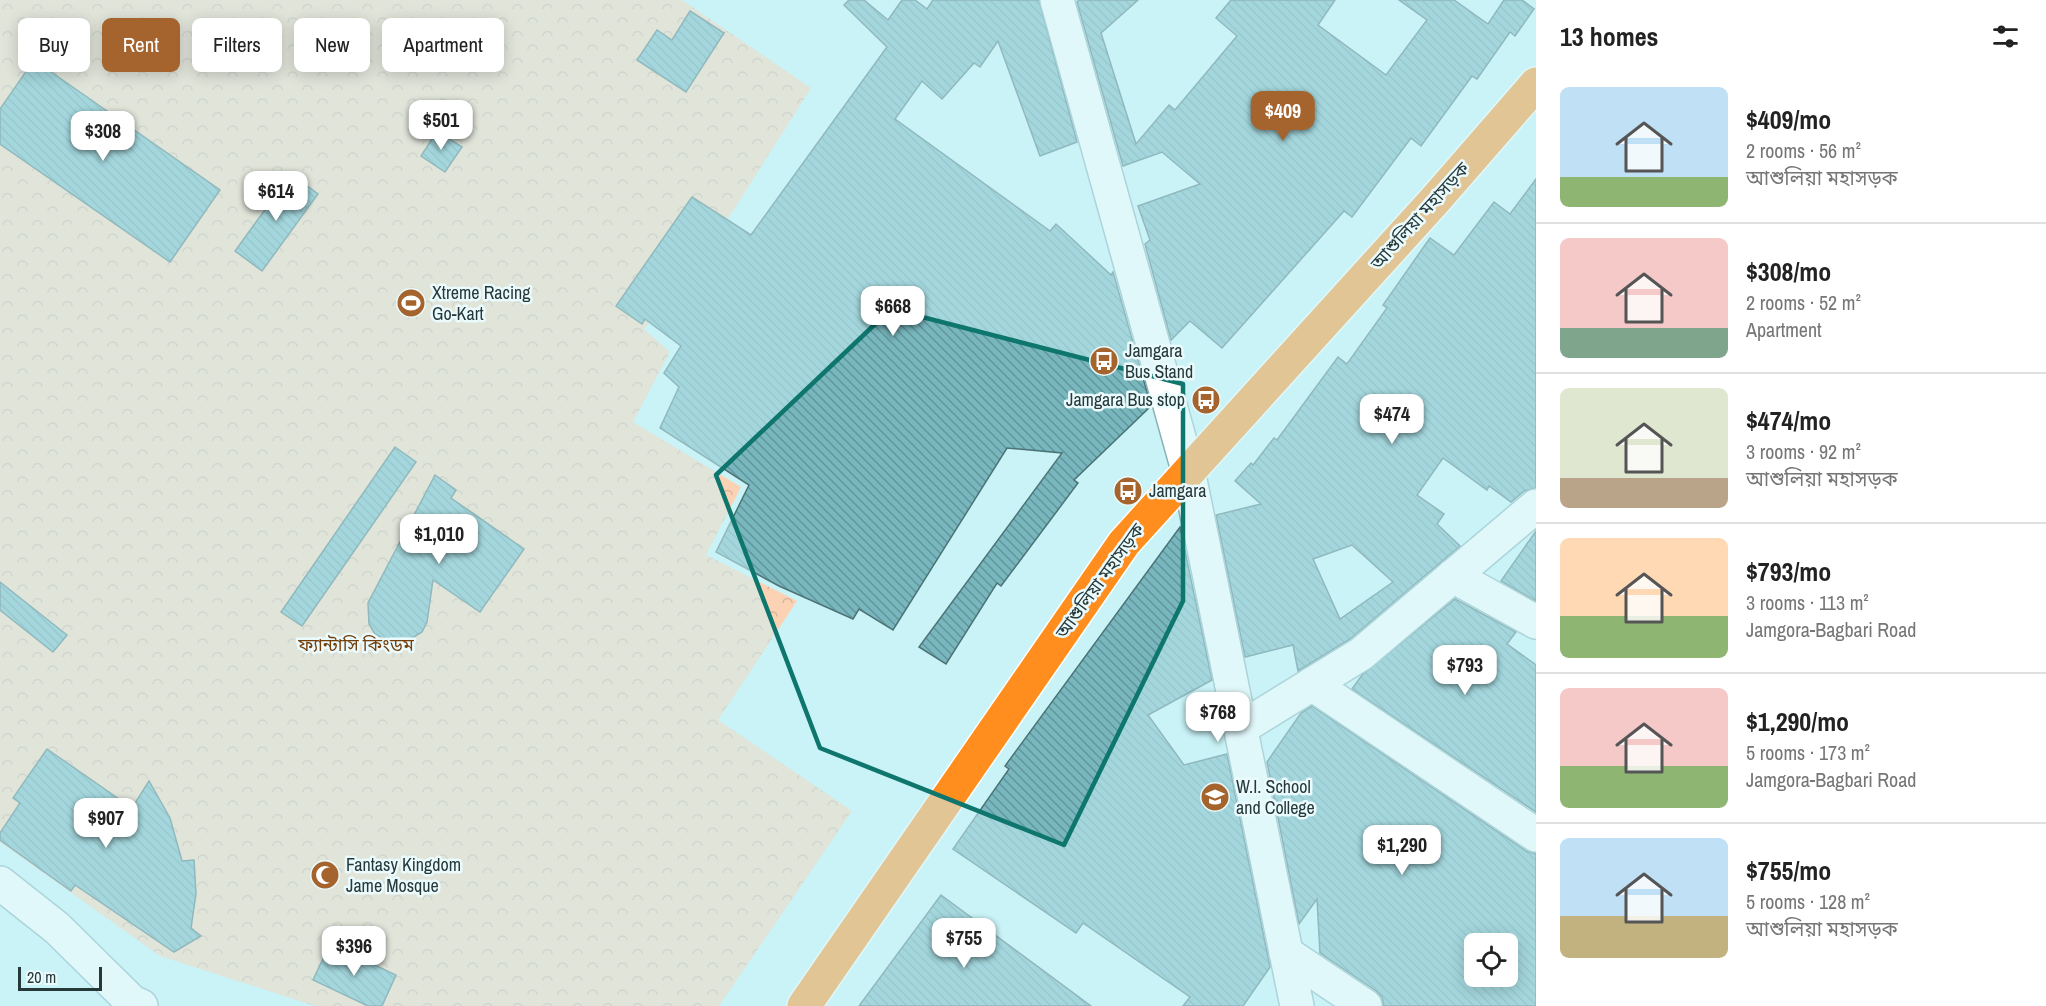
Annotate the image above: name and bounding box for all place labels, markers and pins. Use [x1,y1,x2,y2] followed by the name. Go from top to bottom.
[1247,91,1319,142] pin: $409
[405,100,477,151] pin: $501
[67,111,139,162] pin: $308
[240,171,312,222] pin: $614
[432,280,531,326] place label: Xtreme Racing Go-Kart
[857,286,929,337] pin: $668
[395,287,427,319] sports icon: Xtreme Racing Go-Kart
[1125,338,1193,384] place label: Jamgara Bus Stand
[1088,345,1120,377] bus stop icon: Jamgara Bus Stand
[1190,384,1222,416] bus stop icon: Jamgara Bus stop
[1066,387,1185,412] place label: Jamgara Bus stop
[1356,394,1428,445] pin: $474
[1112,475,1144,507] bus stop icon: Jamgara
[1149,478,1206,503] place label: Jamgara
[390,514,488,565] pin: $1,010
[1429,645,1501,696] pin: $793
[1182,692,1254,743] pin: $768
[1236,774,1315,820] place label: W.I. School and College
[1199,781,1231,813] school or university icon: W.I. School and College
[70,798,142,849] pin: $907
[1353,825,1451,876] pin: $1,290
[346,852,461,898] place label: Fantasy Kingdom Jame Mosque
[309,859,341,891] mosque icon: Fantasy Kingdom Jame Mosque
[928,918,1000,969] pin: $755
[318,926,390,977] pin: $396

